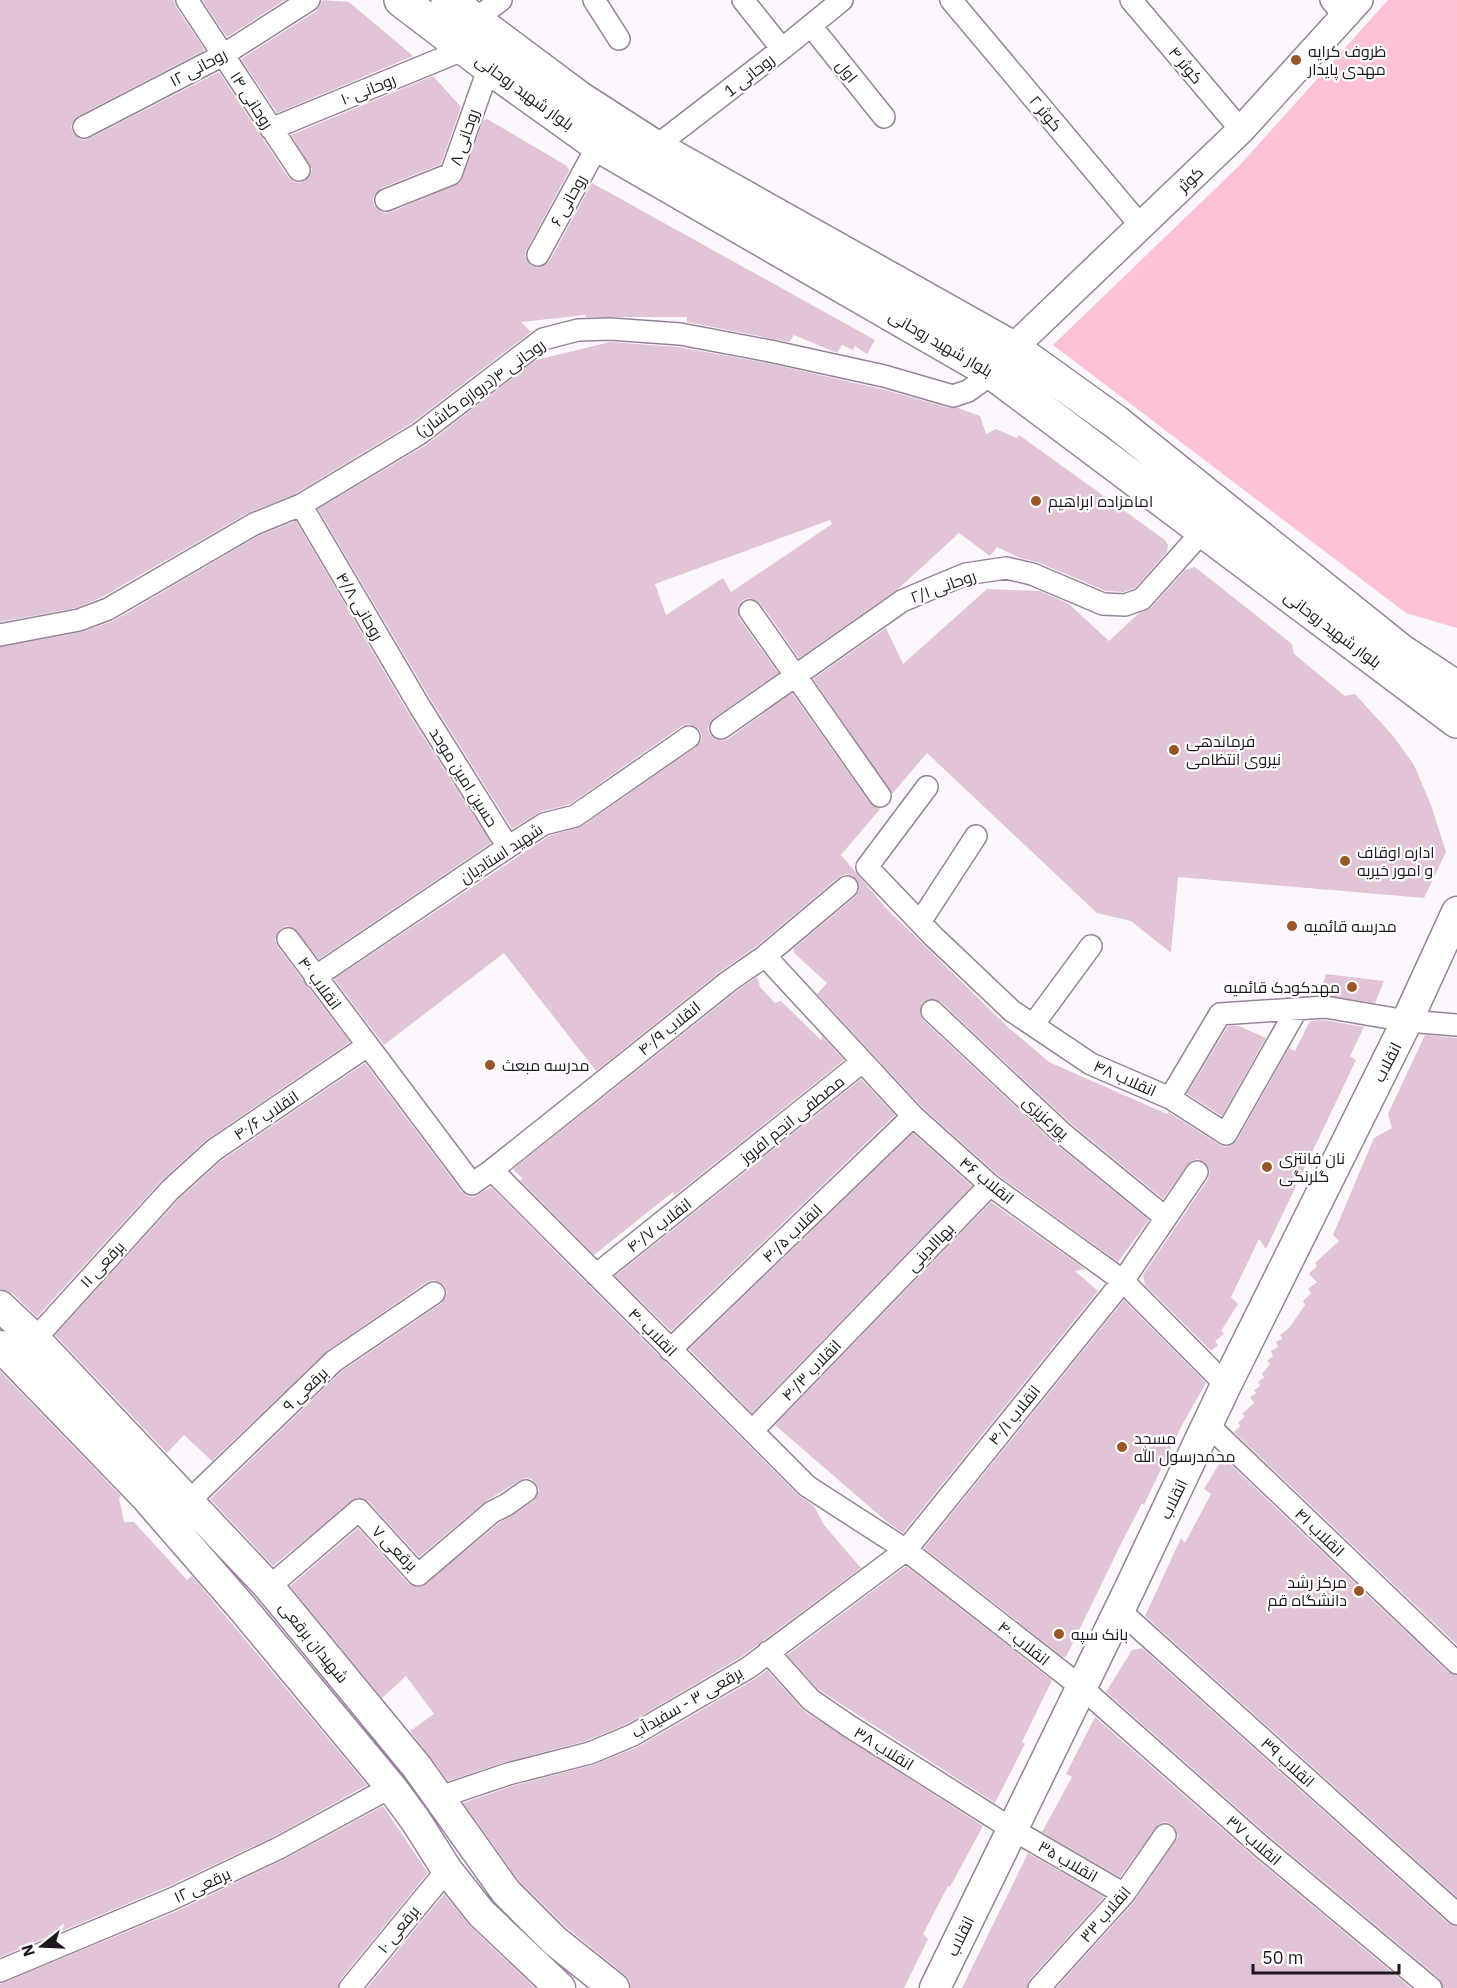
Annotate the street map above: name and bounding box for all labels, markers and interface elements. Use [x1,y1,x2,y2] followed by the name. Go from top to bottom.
[1307,41,1386,81] place label: ظروف کرایه مهدی پایدار
[1165,42,1207,88] street label: کوثر ۴
[166,44,231,91] street label: روحانی ۱۲
[720,49,779,102] street label: روحانی 1
[471,50,578,135] street label: بلوار شهید روحانی
[1289,53,1303,67] marker: ظروف کرایه مهدی پایدار
[831,56,862,87] street label: اول
[225,68,278,133] street label: روحانی ۱۴
[338,69,399,110] street label: روحانی ۱۰
[1025,91,1067,135] street label: کوثر ۲
[445,106,484,168] street label: روحانی ۸
[1172,162,1207,197] street label: کوثر
[546,170,591,230] street label: روحانی ۶
[885,305,996,382] street label: بلوار شهید روحانی
[411,334,549,443] street label: روحانی ۴(دروازه کاشان)
[1048,491,1153,513] place label: امامزاده ابراهیم
[1029,494,1043,508] marker: امامزاده ابراهیم
[908,565,979,608] street label: روحانی ۲/۱
[331,568,388,644] street label: روحانی ۴/۸
[1280,586,1386,673] street label: بلوار شهید روحانی
[425,724,503,831] street label: حسین امین موحد
[1186,731,1281,770] place label: فرماندهی نیروی انتظامی
[1167,743,1181,757] marker: فرماندهی نیروی انتظامی
[456,819,547,888] street label: شهید استادیان
[1357,842,1435,880] place label: اداره اوقاف و امور خیریه
[1338,854,1352,868] marker: اداره اوقاف و امور خیریه
[1304,916,1397,936] place label: مدرسه قائمیه
[1285,919,1299,933] marker: مدرسه قائمیه
[294,953,346,1013] street label: انقلاب ۴۰
[1224,977,1340,998] place label: مهدکودک قائمیه
[1345,980,1359,994] marker: مهدکودک قائمیه
[634,997,704,1059] street label: انقلاب ۴۰/۹
[1369,1039,1405,1085] street label: انقلاب
[502,1055,590,1075] place label: مدرسه مبعث
[1091,1055,1159,1101] street label: انقلاب ۴۸
[483,1058,497,1072] marker: مدرسه مبعث
[735,1071,849,1169] street label: مصطفی انجم افروز
[230,1086,302,1144] street label: انقلاب ۴۰/۶
[1017,1091,1074,1145] street label: پورعزیزی
[1279,1148,1345,1187] place label: نان فانتزی گلرنگی
[956,1152,1018,1208] street label: انقلاب ۴۶
[1260,1160,1274,1174] marker: نان فانتزی گلرنگی
[623,1194,695,1256] street label: انقلاب ۴۰/۷
[758,1200,826,1266] street label: انقلاب ۴۰/۵
[902,1218,959,1276] street label: بهاالدینی
[75,1236,129,1292] street label: برقعی ۱۱
[625,1304,681,1360] street label: انقلاب ۴۰
[777,1335,845,1405] street label: انقلاب ۴۰/۳
[278,1363,332,1416] street label: برقعی ۹
[984,1381,1044,1449] street label: انقلاب ۴۰/۱
[1134,1428,1236,1467] place label: مسجد محمدرسول الله
[1115,1440,1129,1454] marker: مسجد محمدرسول الله
[1155,1476,1191,1522] street label: انقلاب
[1291,1503,1349,1561] street label: انقلاب ۴۱
[367,1521,422,1576] street label: برقعی ۷
[1268,1572,1347,1612] place label: مرکز رشد دانشگاه قم
[1352,1584,1366,1598] marker: مرکز رشد دانشگاه قم
[274,1597,353,1687] street label: شهیدان برقعی
[994,1616,1054,1670] street label: انقلاب ۴۰
[1071,1624,1128,1645] place label: بانک سپه
[1052,1627,1066,1641] marker: بانک سپه
[628,1662,747,1743] street label: برقعی ۳ - سفیدآب
[850,1722,918,1774] street label: انقلاب ۳۸
[1257,1733,1319,1791] street label: انقلاب ۳۹
[1222,1811,1286,1869] street label: انقلاب ۳۷
[1035,1836,1101,1886] street label: انقلاب ۳۵
[170,1863,234,1908] street label: برقعی ۱۲
[1075,1882,1135,1946] street label: انقلاب ۳۳
[373,1901,424,1958] street label: برقعی ۱۰
[942,1913,978,1959] street label: انقلاب
[12,1916,72,1976] north arrow
[1253,1937,1398,1975] scale bar
[16,1942,39,1959] text: N
[1262,1946,1304,1969] text: 50 m

